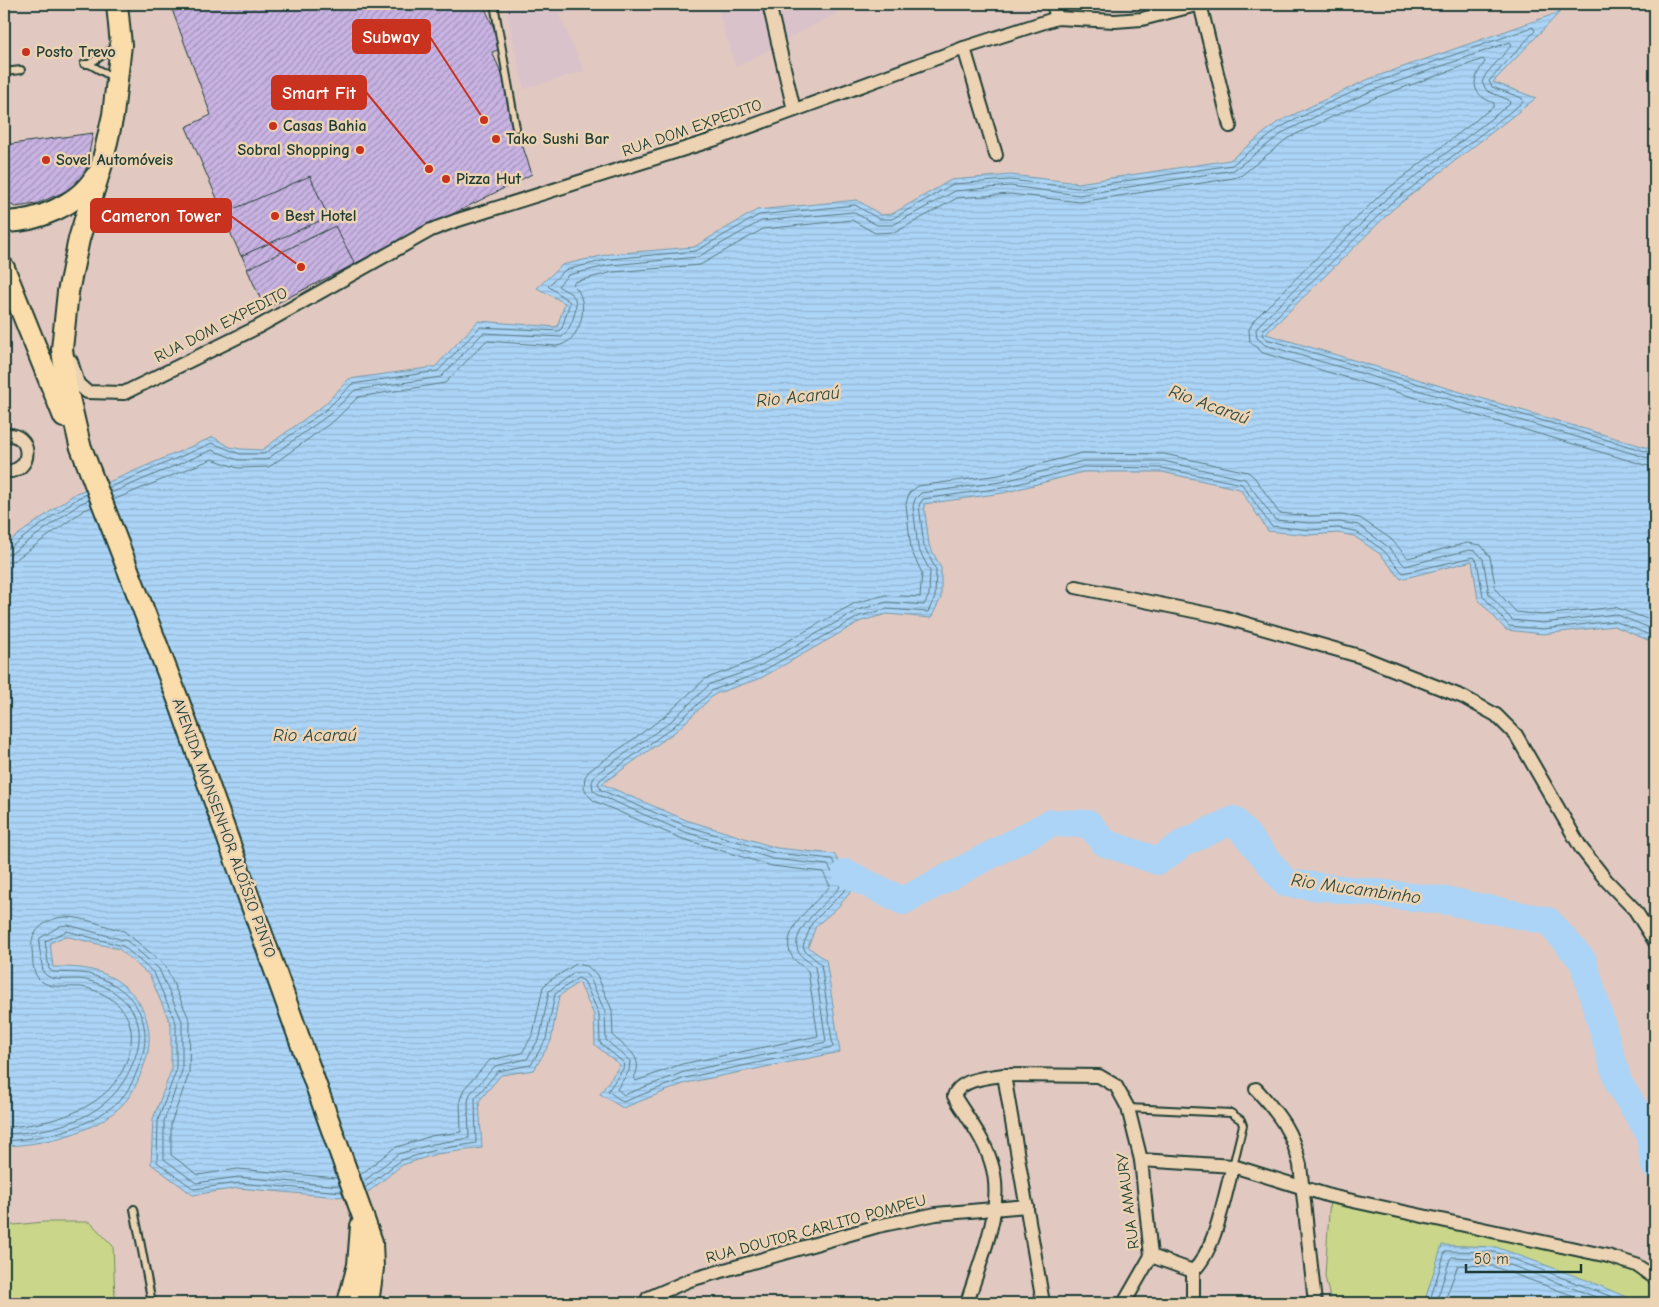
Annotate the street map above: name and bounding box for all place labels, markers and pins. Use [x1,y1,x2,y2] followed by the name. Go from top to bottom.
[353,20,430,53] callout: Subway
[36,43,116,61] place label: Posto Trevo
[20,46,32,58] marker: Posto Trevo
[272,76,366,109] callout: Smart Fit
[283,117,367,135] place label: Casas Bahia
[267,120,279,132] marker: Casas Bahia
[506,130,610,148] place label: Tako Sushi Bar
[490,133,502,145] marker: Tako Sushi Bar
[238,141,350,159] place label: Sobral Shopping
[354,144,366,156] marker: Sobral Shopping
[56,151,173,169] place label: Sovel Automóveis
[40,154,52,166] marker: Sovel Automóveis
[456,170,522,188] place label: Pizza Hut
[440,173,452,185] marker: Pizza Hut
[91,199,231,232] callout: Cameron Tower
[285,207,357,225] place label: Best Hotel
[269,210,281,222] marker: Best Hotel

